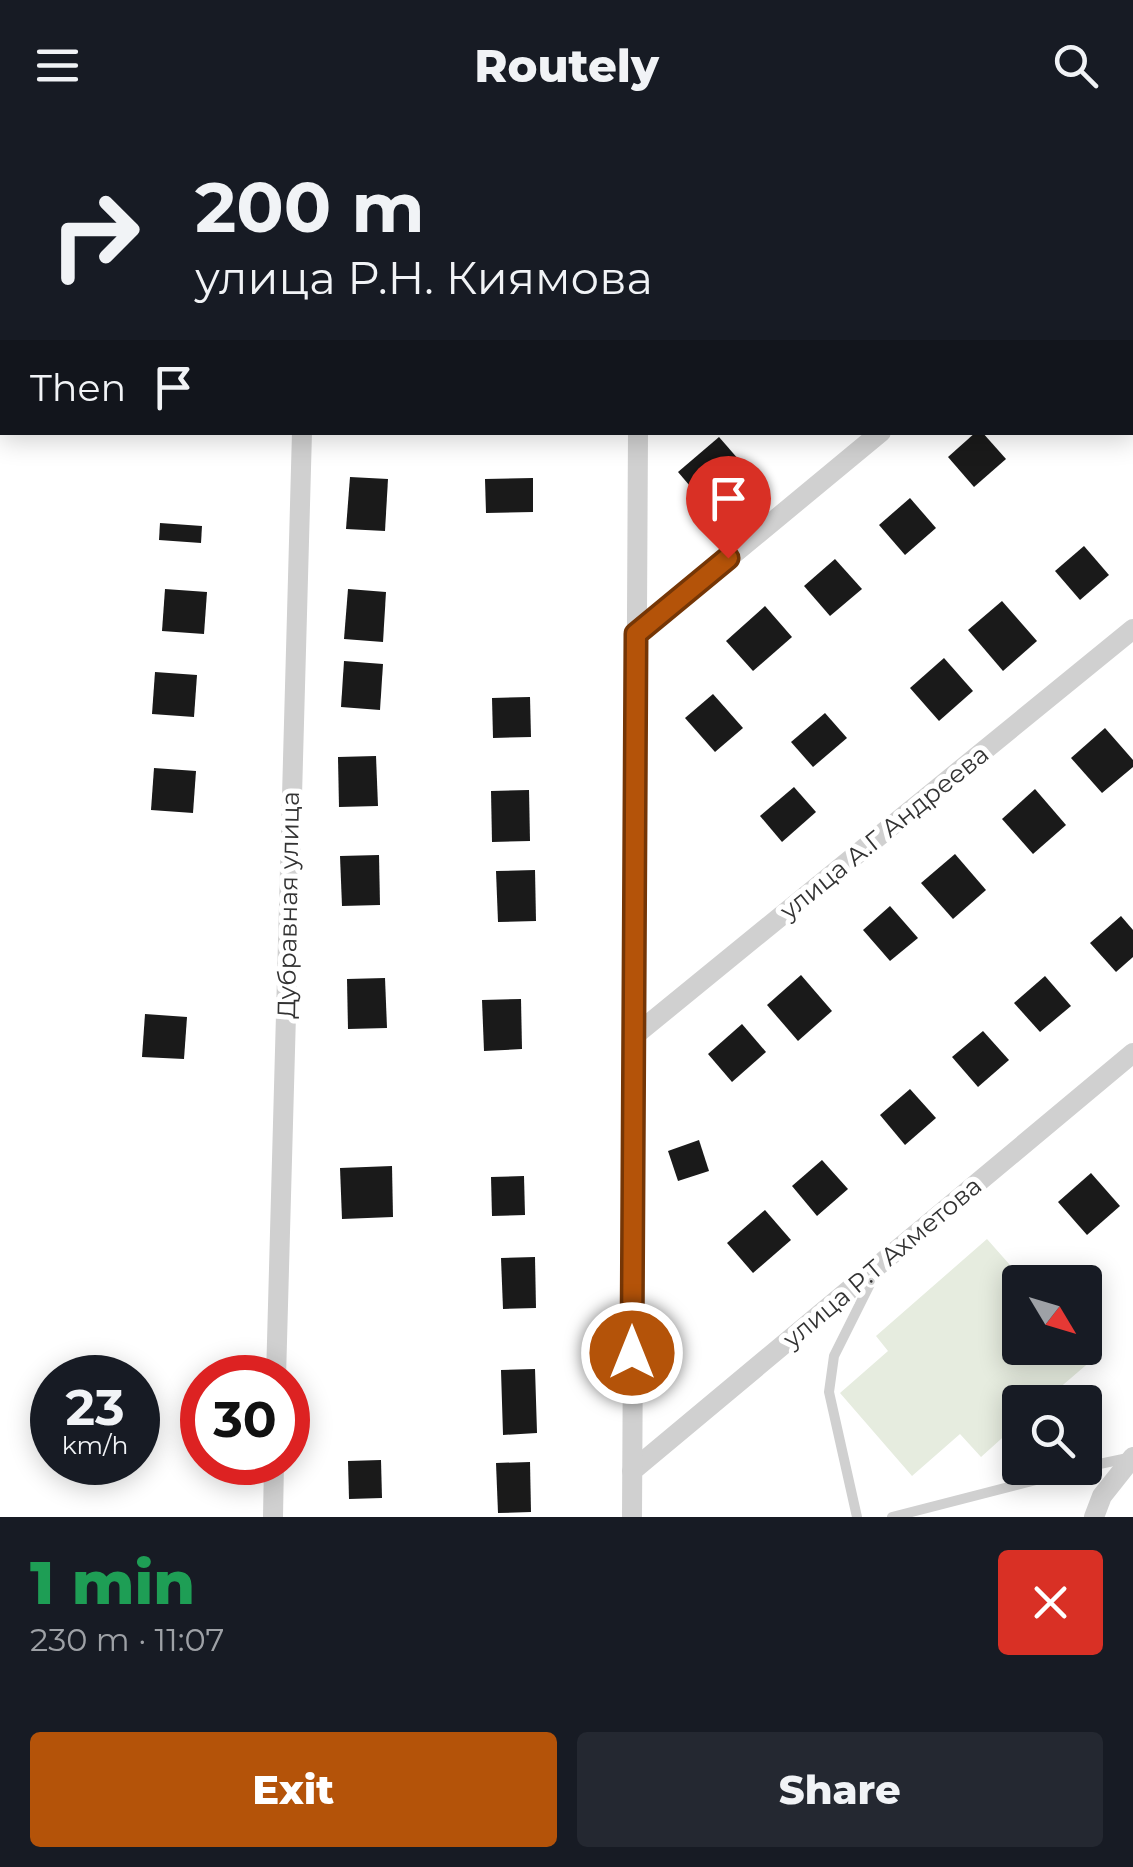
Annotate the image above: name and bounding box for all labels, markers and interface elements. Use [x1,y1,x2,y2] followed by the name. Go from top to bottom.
[30,38,85,93] icon: menu
[474,38,659,93] text: Routely
[1048,38,1103,93] icon: search
[195,164,425,250] text: 200 m
[30,170,160,300] icon: right
[195,250,653,305] text: улица Р.Н. Киямова
[146,360,201,415] icon: arrive
[30,364,126,411] text: Then
[686,456,771,559] pin
[701,471,756,526] icon: arrive
[773,739,994,926] street label: улица А.Г Андреева
[271,791,305,1019] street label: Дубравная улица
[776,1170,987,1354] street label: улица Р.Т Ахметова
[1002,1265,1102,1365] north arrow
[1002,1265,1102,1485] map controls
[580,1301,684,1405] position arrow
[180,1355,310,1485] speed limit sign: 30
[65,1377,125,1438] text: 23
[1002,1385,1102,1485] button: search
[62,1430,128,1460] text: km/h
[30,1546,195,1619] text: 1 min
[998,1550,1103,1655] button: close
[30,1620,224,1659] text: 230 m · 11:07
[30,1732,557,1847] button: Exit
[577,1732,1103,1847] button: Share

